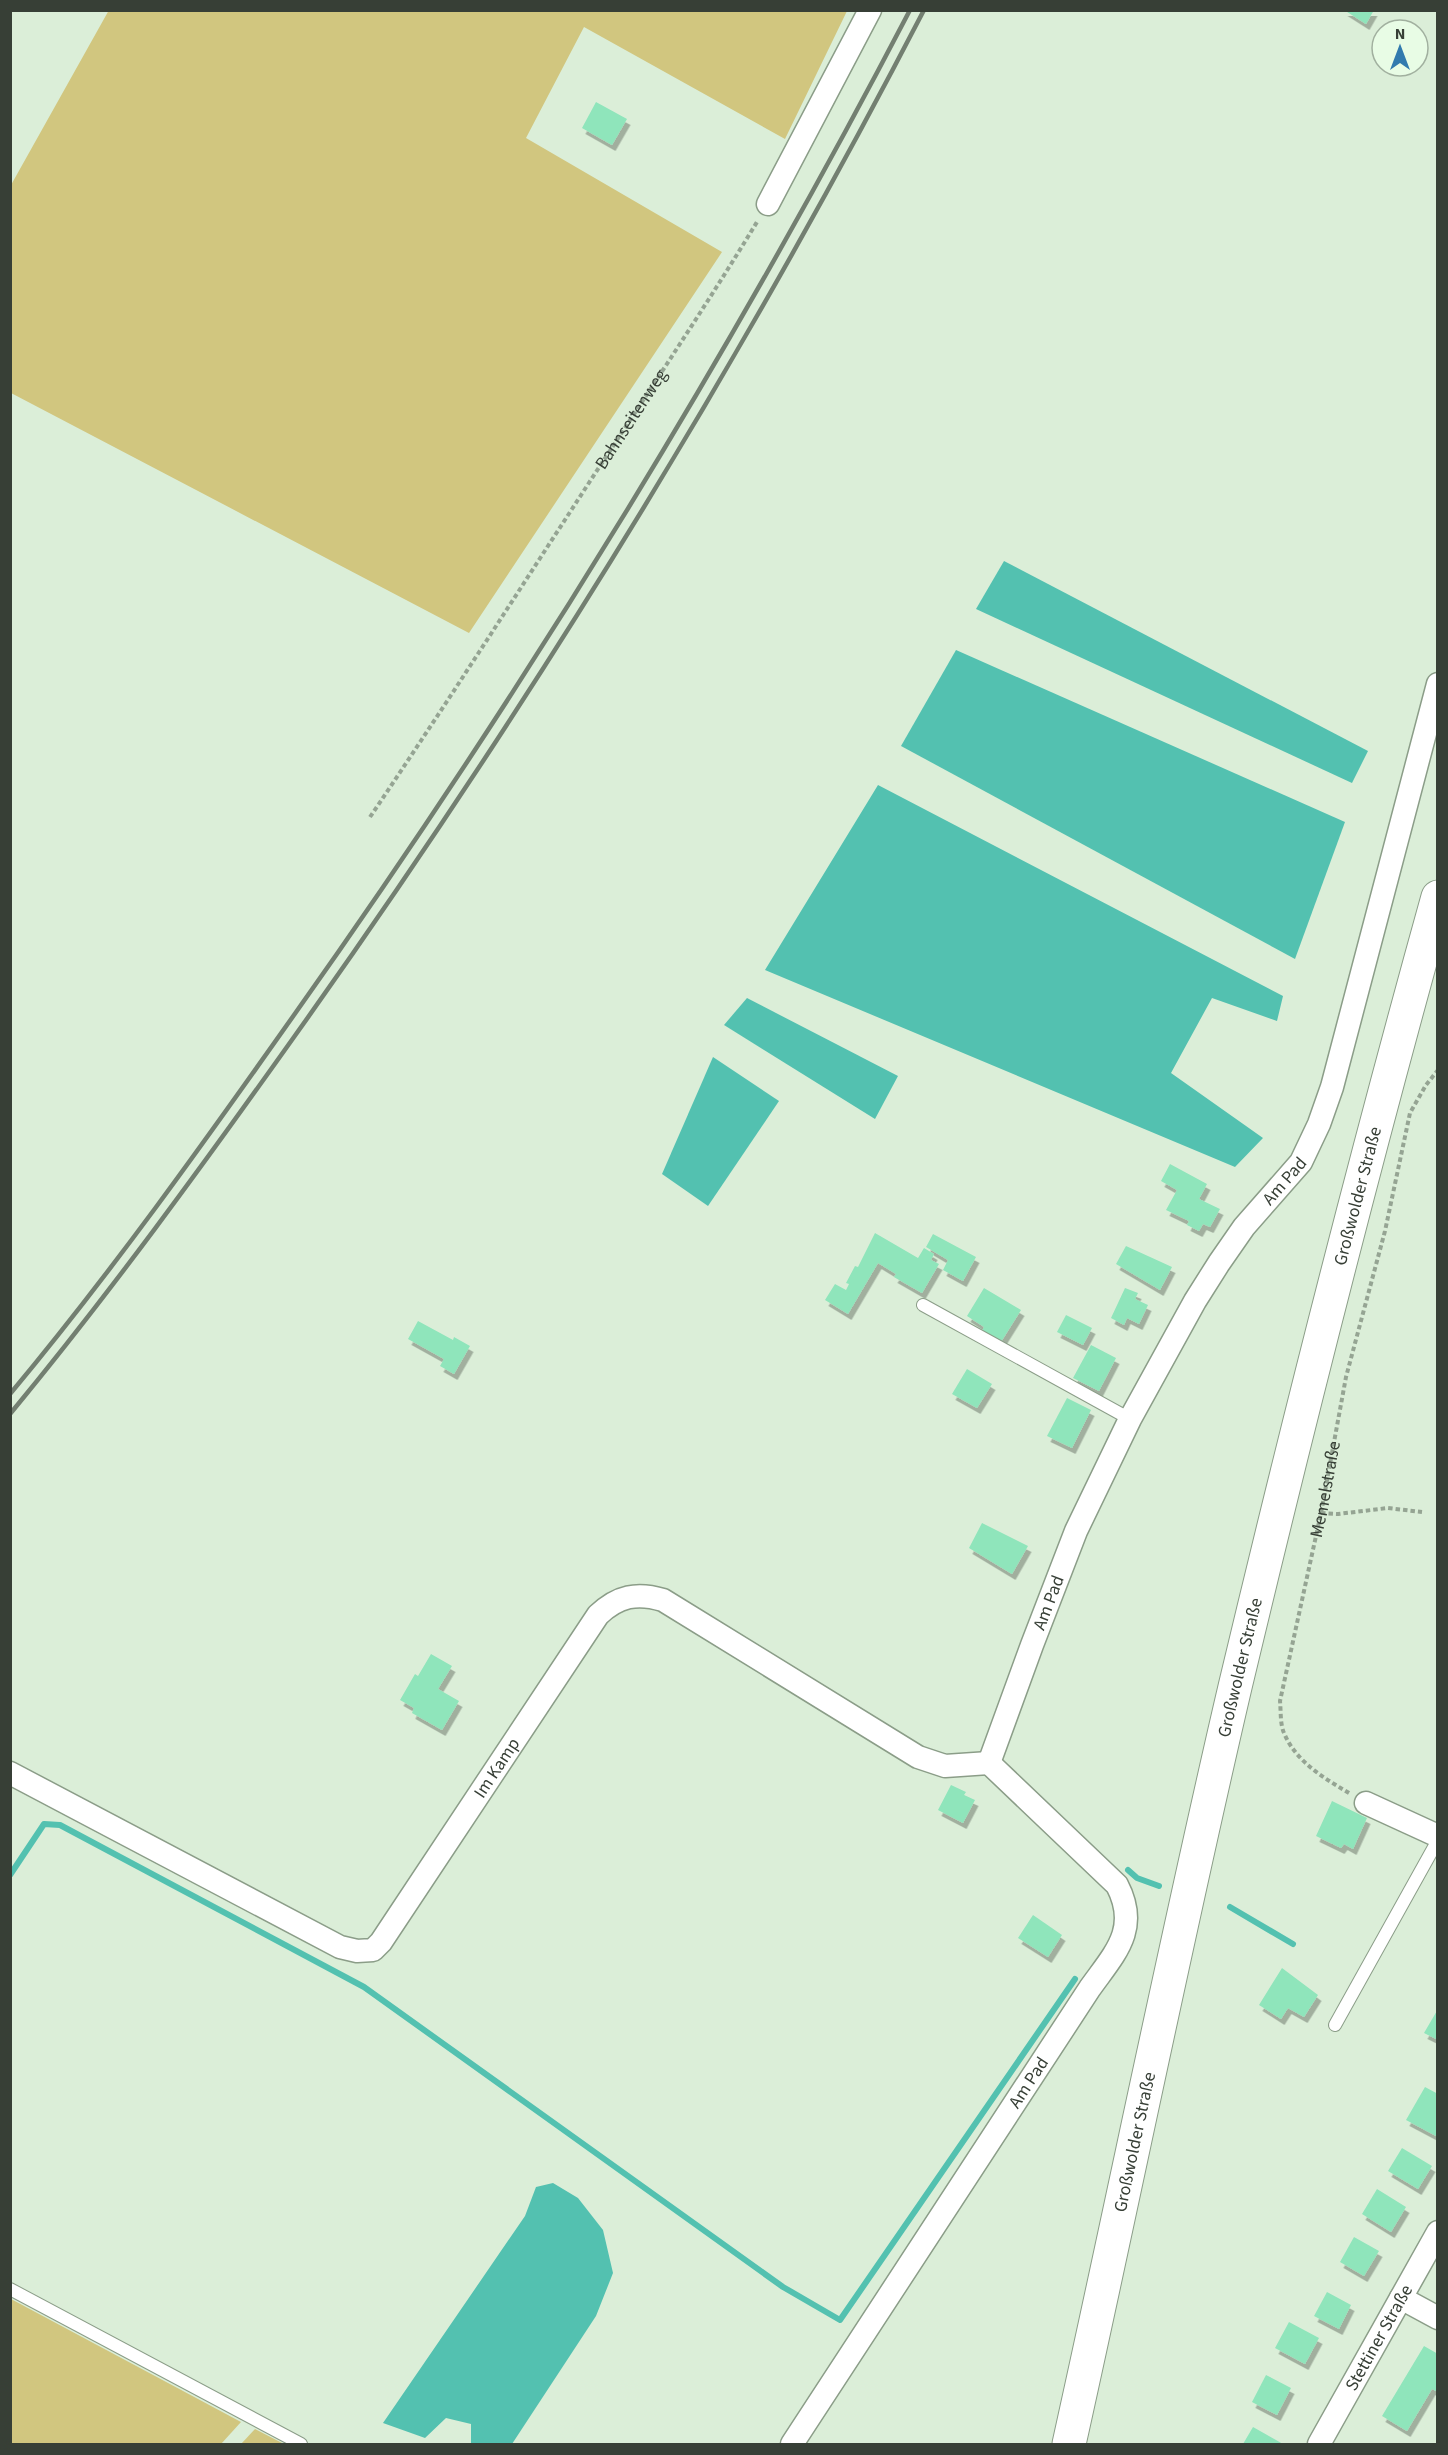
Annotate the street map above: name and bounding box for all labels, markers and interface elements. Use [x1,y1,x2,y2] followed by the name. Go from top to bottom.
[1370,18,1430,78] north arrow
[1395,23,1405,45] text: N
[589,364,673,474] street label: Bahnseitenweg
[1328,1124,1388,1268] street label: Großwolder Straße
[1257,1152,1313,1211] street label: Am Pad
[1304,1439,1347,1540] street label: Memelstraße
[1027,1572,1071,1634] street label: Am Pad
[1212,1595,1269,1740] street label: Großwolder Straße
[468,1733,526,1803] street label: Im Kamp
[1003,2052,1055,2113] street label: Am Pad
[1108,2070,1162,2214] street label: Großwolder Straße
[1339,2280,1419,2396] street label: Stettiner Straße

